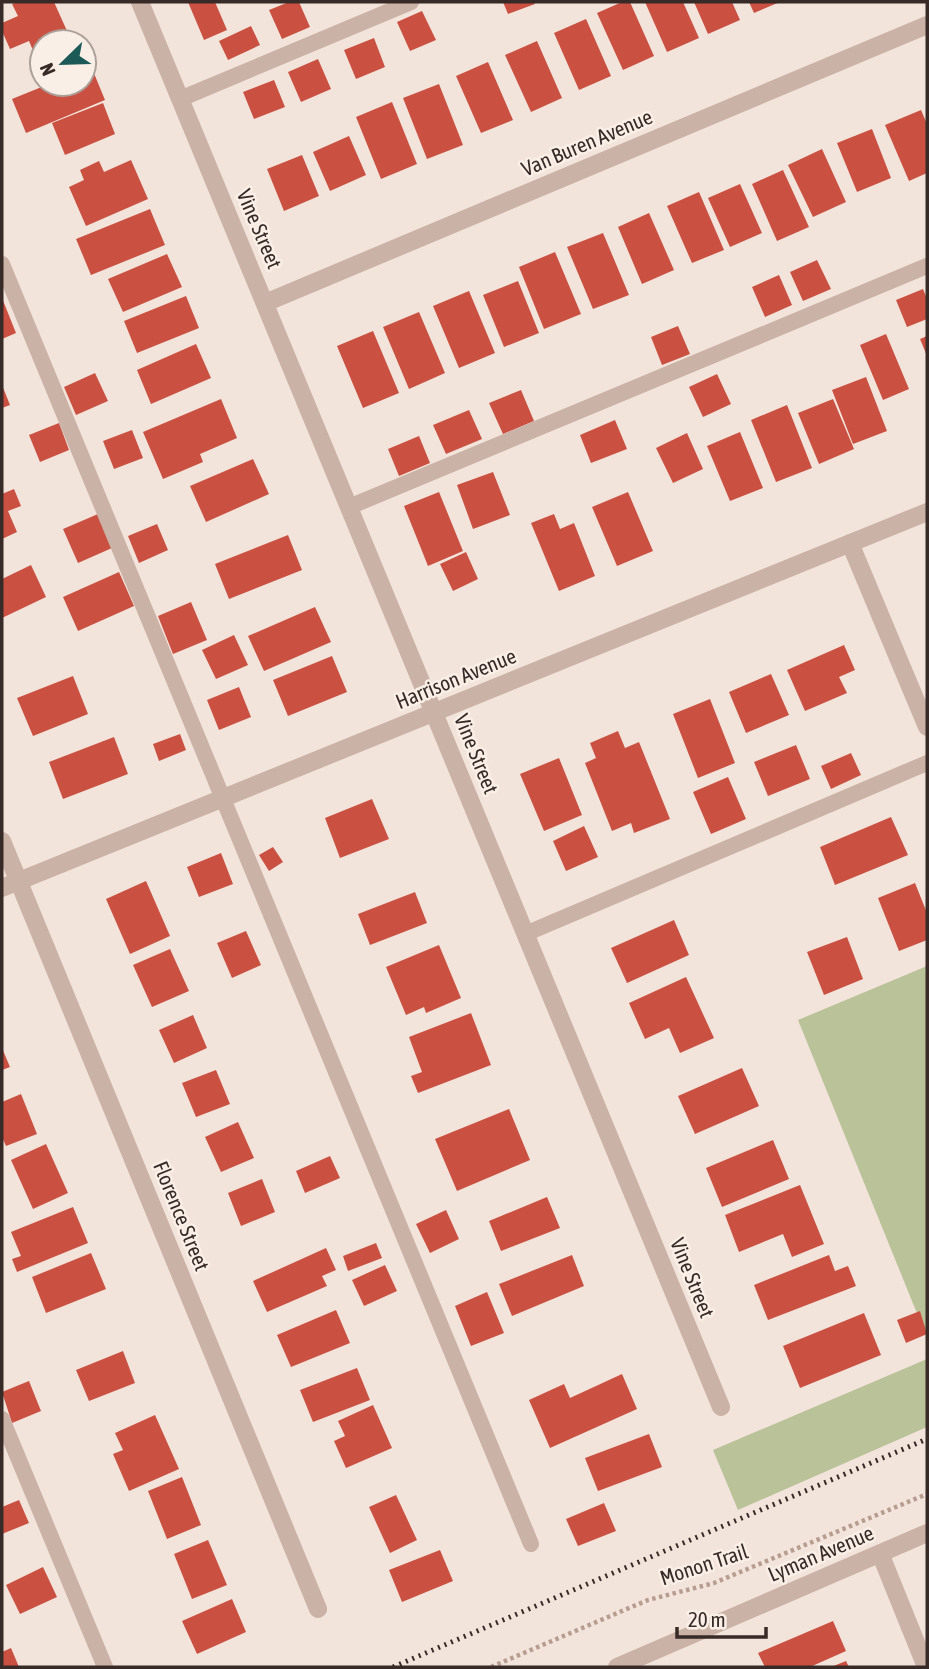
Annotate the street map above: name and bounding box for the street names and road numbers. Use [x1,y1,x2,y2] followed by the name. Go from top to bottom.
[518,104,656,180] street label: Van Buren Avenue
[233,185,287,272] street label: Vine Street
[392,643,519,713] street label: Harrison Avenue
[450,710,504,797] street label: Vine Street
[149,1157,215,1274] street label: Florence Street
[666,1234,720,1321] street label: Vine Street
[764,1520,877,1586] street label: Lyman Avenue
[657,1538,751,1590] street label: Monon Trail

